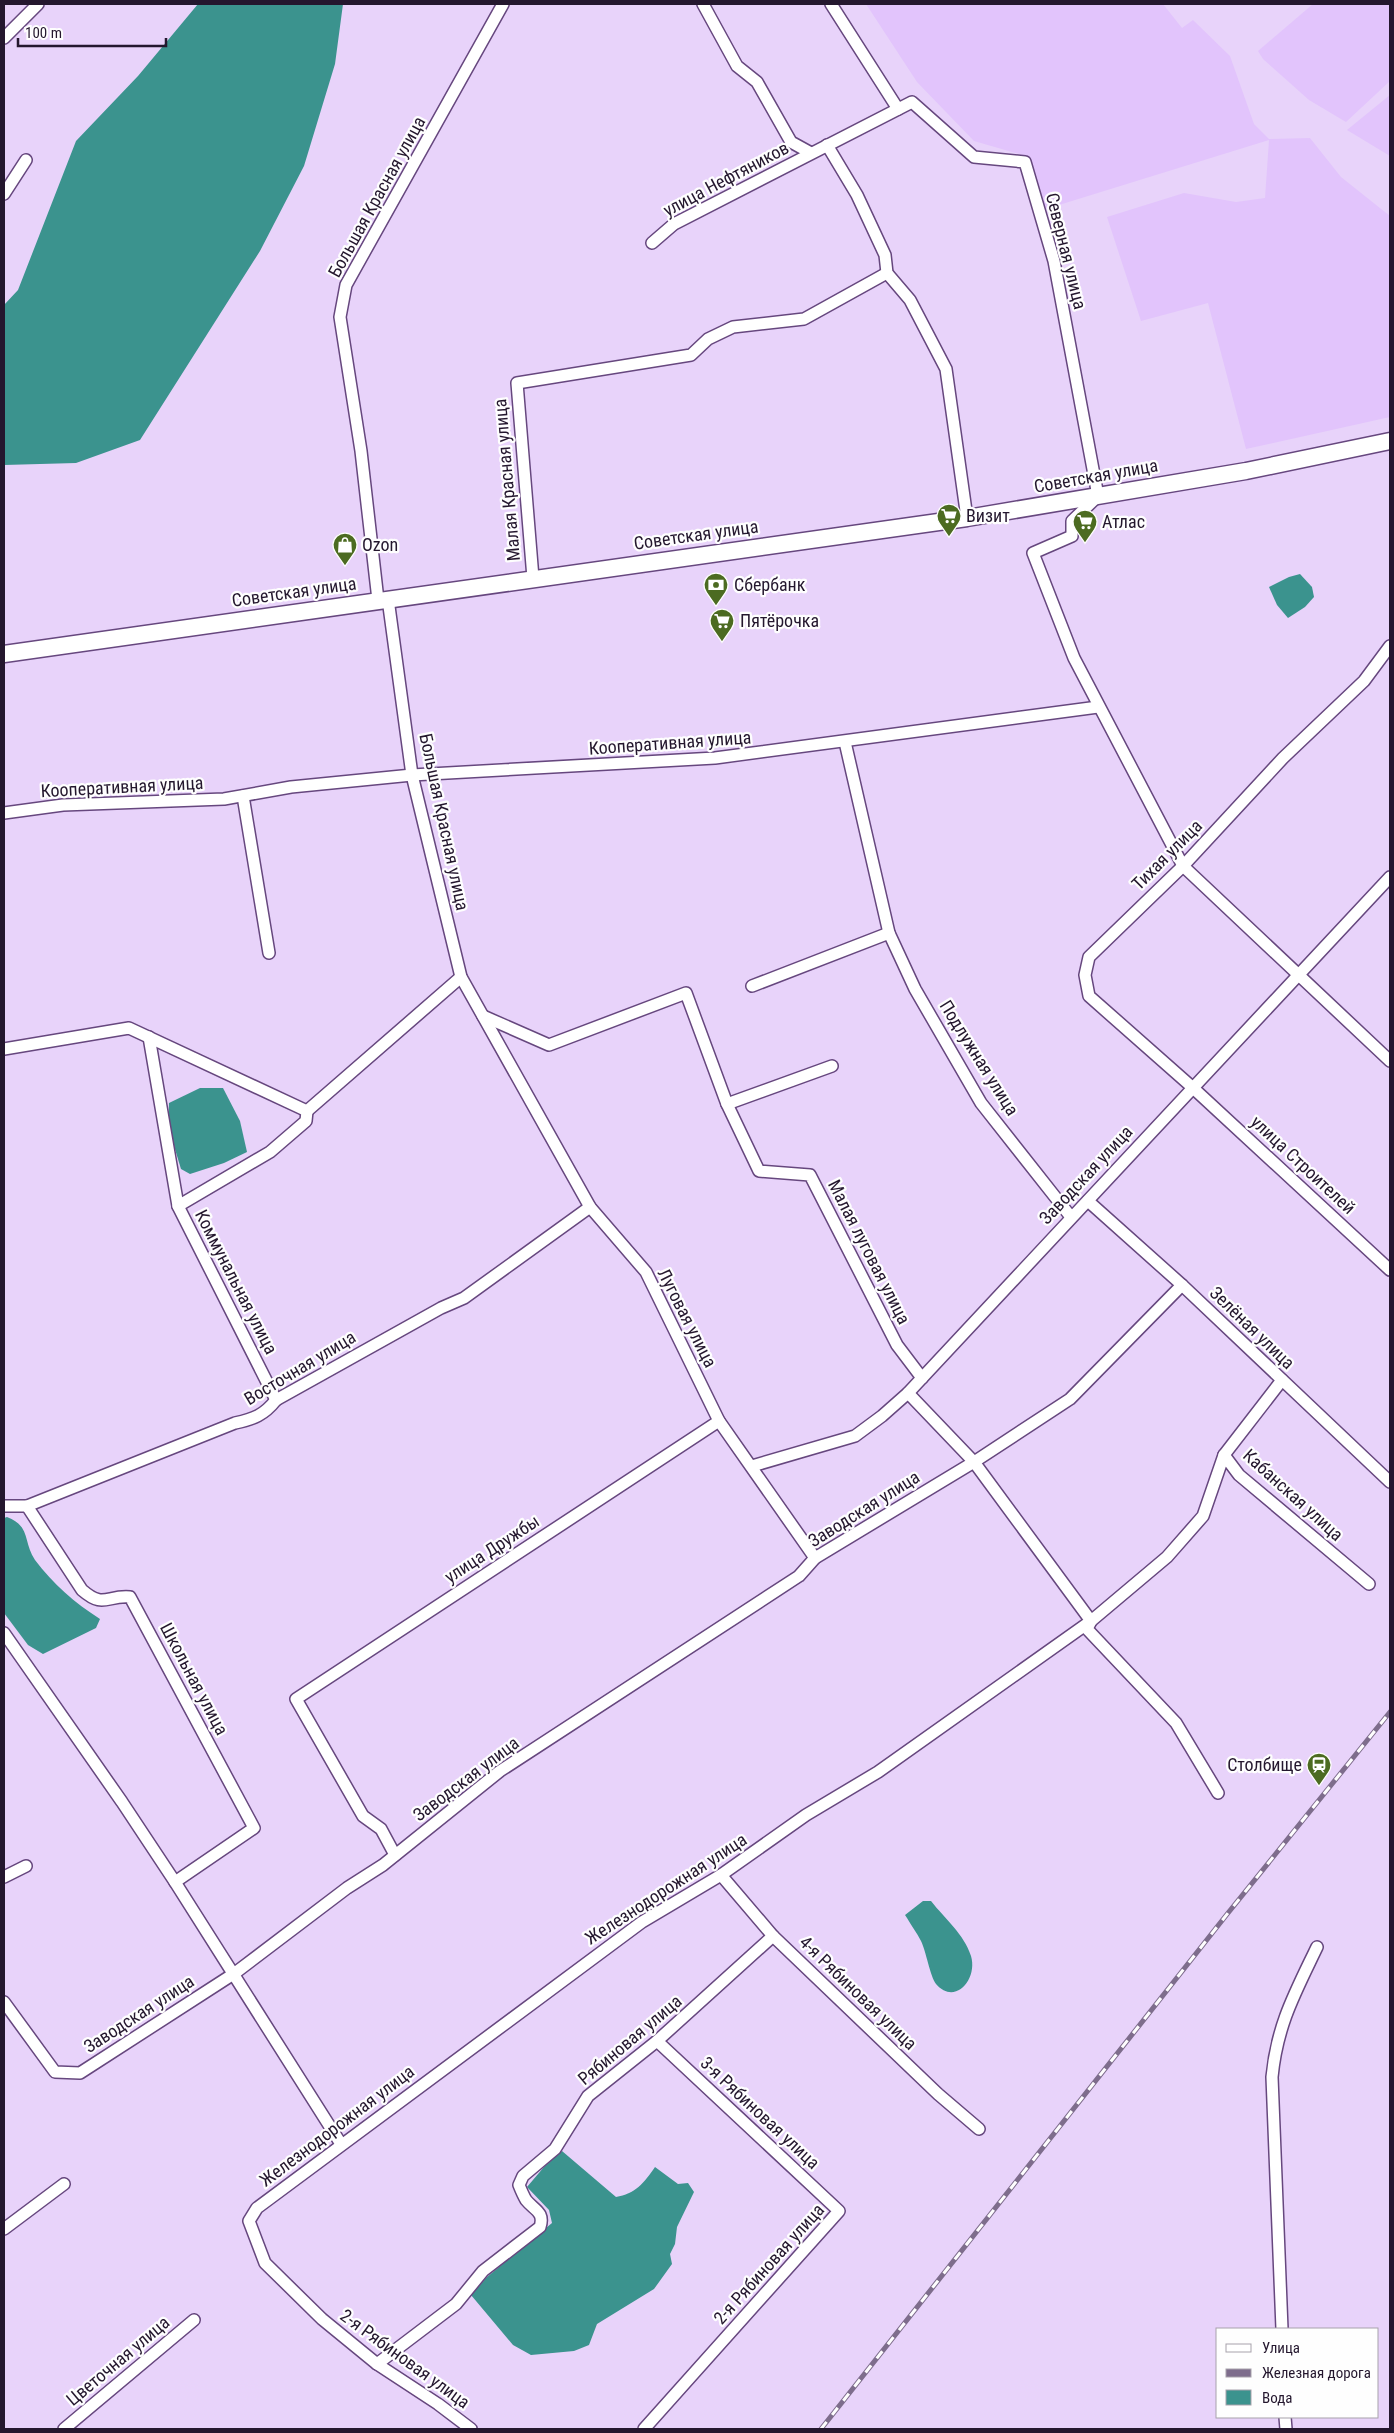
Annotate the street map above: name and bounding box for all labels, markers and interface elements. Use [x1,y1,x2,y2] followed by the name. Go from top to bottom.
[18,15,165,47] scale bar
[25,24,62,42] text: 100 m
[324,113,430,281] street label: Большая Красная улица
[659,137,792,220] street label: улица Нефтяников
[1042,191,1091,311] street label: Северная улица
[489,398,524,562] street label: Малая Красная улица
[1032,454,1160,497] street label: Советская улица
[936,503,962,537] supermarket icon: Визит
[966,505,1010,526] place label: Визит
[1072,509,1098,543] supermarket icon: Атлас
[1102,511,1145,532] place label: Атлас
[632,515,760,554] street label: Советская улица
[332,532,358,566] shop icon: Ozon
[362,534,398,555] place label: Ozon
[230,572,358,611] street label: Советская улица
[703,572,729,606] bank icon: Сбербанк
[734,574,806,595] place label: Сбербанк
[709,608,735,642] supermarket icon: Пятёрочка
[740,610,819,631] place label: Пятёрочка
[588,726,752,759] street label: Кооперативная улица
[415,731,474,912] street label: Большая Красная улица
[40,772,204,801] street label: Кооперативная улица
[1127,815,1206,894] street label: Тихая улица
[936,996,1023,1119] street label: Подлужная улица
[1247,1111,1360,1218] street label: улица Строителей
[1035,1121,1137,1228] street label: Заводская улица
[824,1176,915,1327] street label: Малая луговая улица
[191,1206,282,1358] street label: Коммунальная улица
[654,1265,721,1371] street label: Луговая улица
[1206,1282,1299,1373] street label: Зелёная улица
[240,1326,359,1409] street label: Восточная улица
[1239,1444,1348,1545] street label: Кабанская улица
[804,1466,923,1551] street label: Заводская улица
[440,1510,543,1587] street label: улица Дружбы
[156,1619,233,1738] street label: Школьная улица
[409,1732,523,1825] street label: Заводская улица
[1306,1752,1332,1786] station icon: Столбище
[1227,1754,1302,1775] place label: Столбище
[581,1829,750,1949] street label: Железнодорожная улица
[795,1931,921,2054] street label: 4-я Рябиновая улица
[80,1970,198,2057] street label: Заводская улица
[574,1990,686,2089] street label: Рябиновая улица
[697,2052,824,2173] street label: 3-я Рябиновая улица
[255,2061,418,2191] street label: Железнодорожная улица
[709,2199,828,2328] street label: 2-я Рябиновая улица
[336,2305,474,2413] street label: 2-я Рябиновая улица
[62,2311,173,2410] street label: Цветочная улица
[1216,2328,1379,2418] legend
[1262,2339,1300,2357] text: Улица
[1262,2364,1371,2382] text: Железная дорога
[1262,2389,1292,2407] text: Вода

